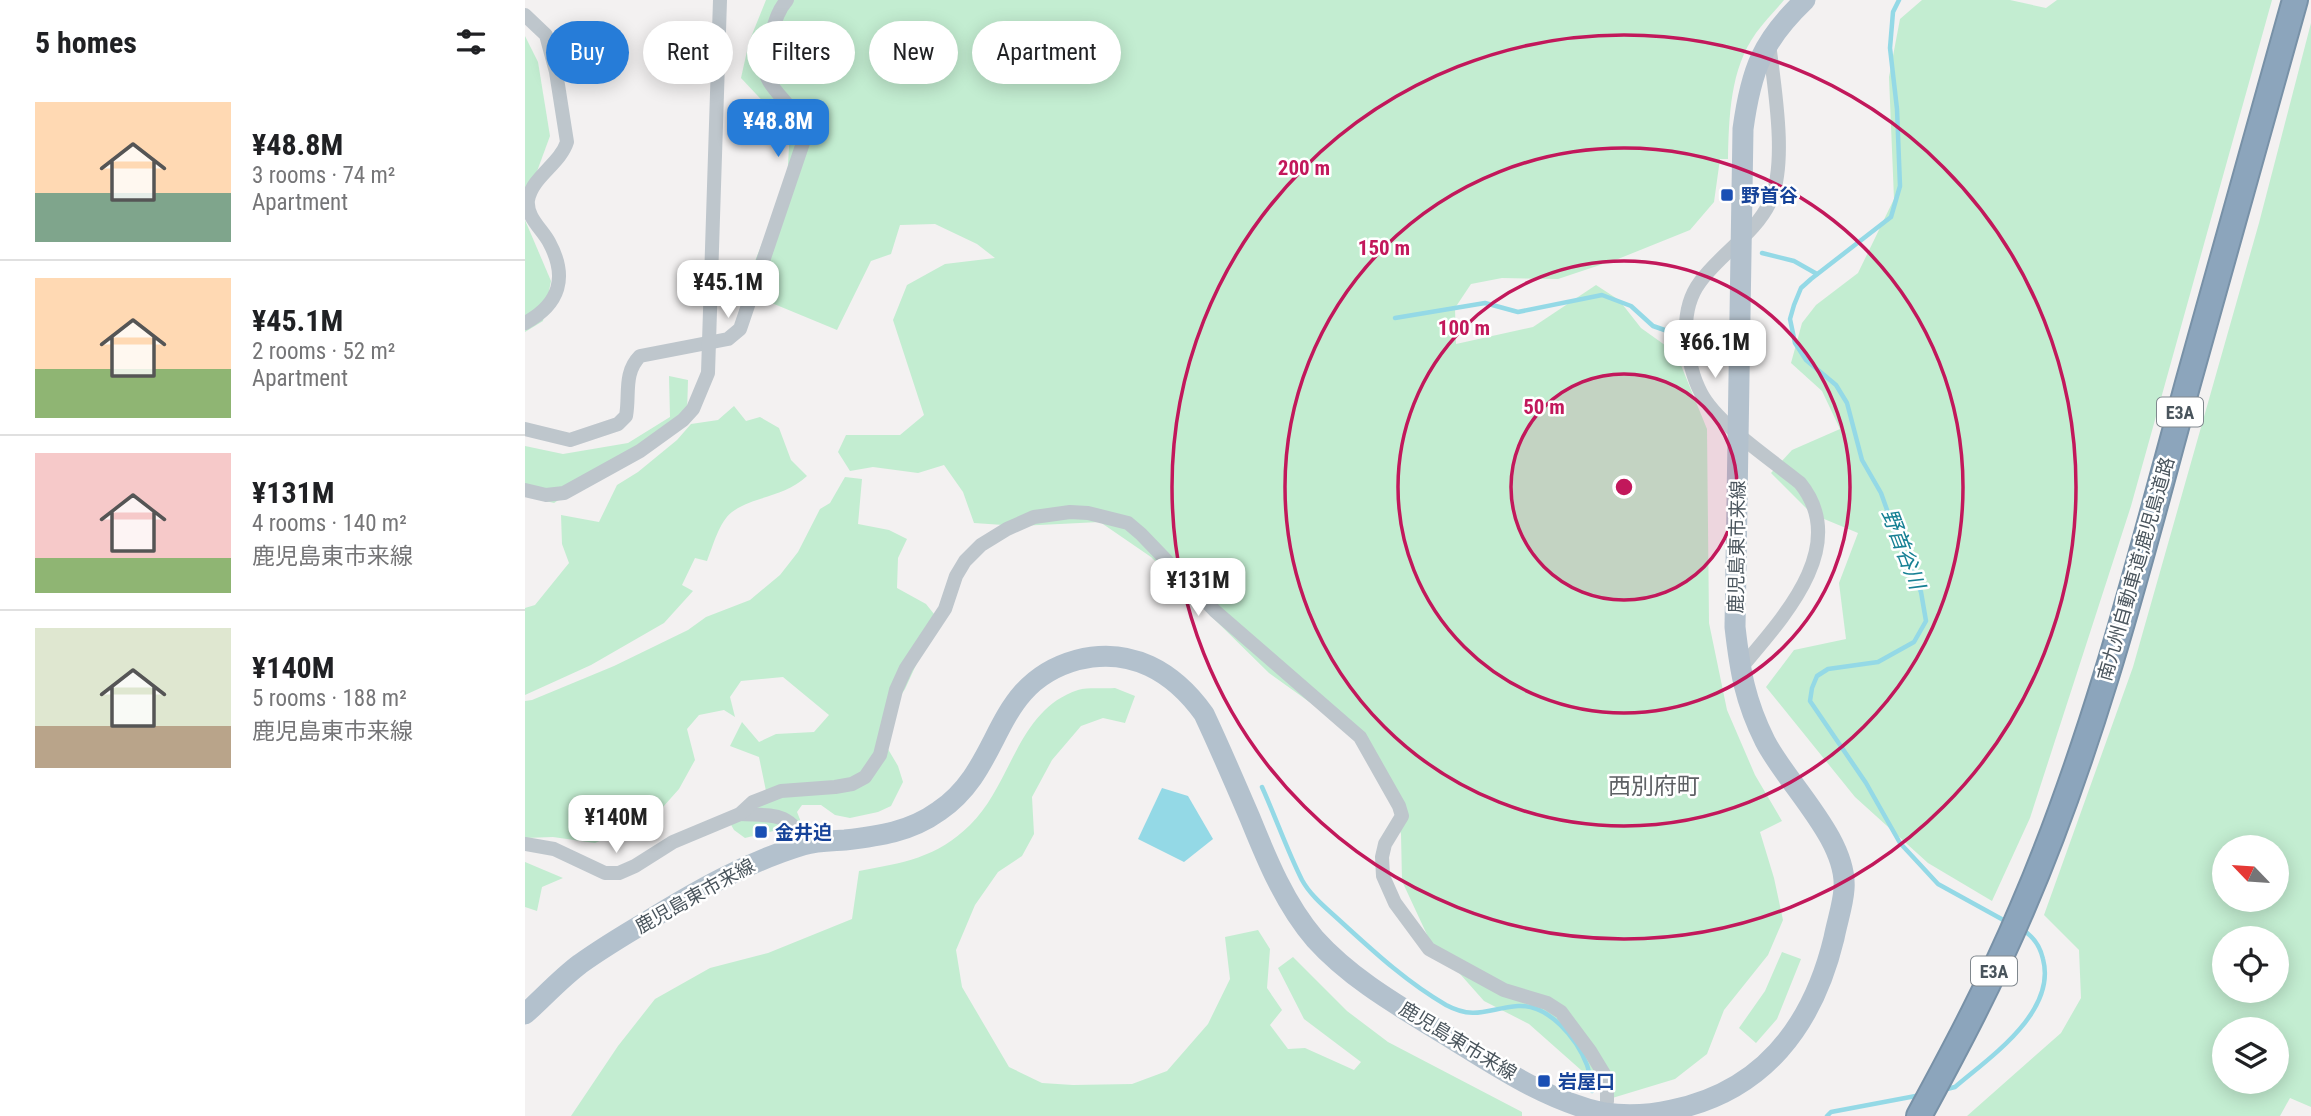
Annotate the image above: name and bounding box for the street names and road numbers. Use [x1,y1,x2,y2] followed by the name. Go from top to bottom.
[2157,398,2203,426] road number: E3A
[2093,454,2179,684] street label: 南九州自動車道;鹿児島道路
[1724,480,1750,614] street label: 鹿児島東市来線
[631,854,759,938] street label: 鹿児島東市来線
[1971,956,2017,986] road number: E3A
[1395,997,1521,1085] street label: 鹿児島東市来線

